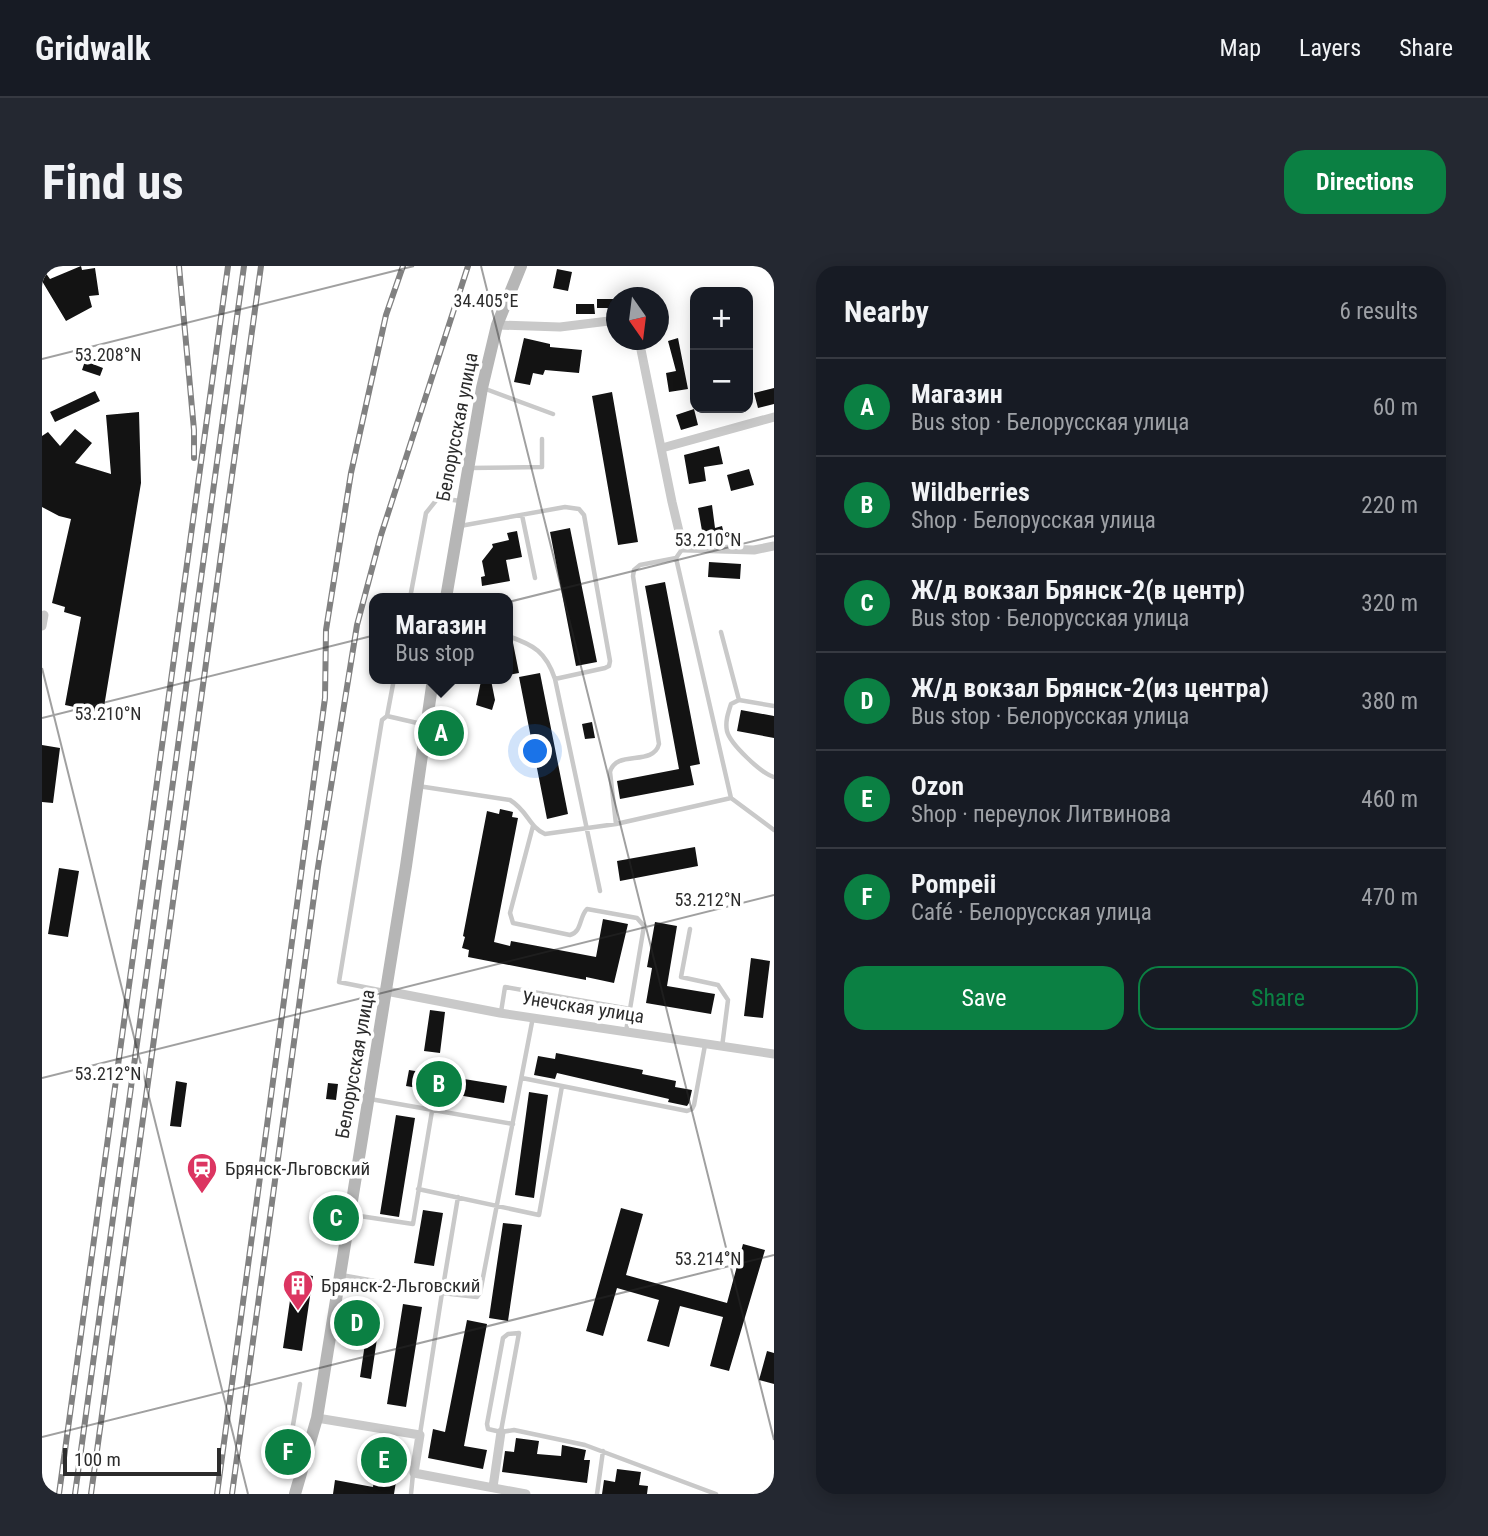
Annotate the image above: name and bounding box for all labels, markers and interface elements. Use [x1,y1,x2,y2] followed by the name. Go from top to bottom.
[35,29,150,68] text: Gridwalk
[1220,34,1261,62] text: Map
[1299,34,1361,62] text: Layers
[1399,34,1453,62] text: Share
[1284,150,1446,214] button: Directions
[42,154,184,211] text: Find us
[606,287,669,350] north arrow
[690,287,753,413] map controls
[690,287,753,350] button: +
[454,290,518,311] text: 34.405°E
[844,294,929,329] text: Nearby
[1340,298,1418,325] text: 6 results
[74,344,142,365] text: 53.208°N
[690,350,753,413] button: −
[431,351,483,503] street label: Белорусская улица
[911,379,1003,409] text: Магазин
[860,394,874,421] text: A
[1373,394,1418,421] text: 60 m
[911,409,1189,436] text: Bus stop · Белорусская улица
[911,477,1030,507] text: Wildberries
[861,492,873,519] text: B
[1361,492,1418,519] text: 220 m
[911,507,1156,534] text: Shop · Белорусская улица
[674,529,742,550] text: 53.210°N
[911,575,1245,605] text: Ж/д вокзал Брянск-2(в центр)
[860,590,874,617] text: C
[1361,590,1418,617] text: 320 m
[369,593,513,684] popup
[911,605,1189,632] text: Bus stop · Белорусская улица
[395,610,487,640] text: Магазин
[395,640,475,667] text: Bus stop
[911,673,1269,703] text: Ж/д вокзал Брянск-2(из центра)
[861,688,874,715] text: D
[1361,688,1418,715] text: 380 m
[74,703,142,724] text: 53.210°N
[911,703,1189,730] text: Bus stop · Белорусская улица
[418,707,464,759] pin: A
[518,734,552,768] your location
[911,771,964,801] text: Ozon
[861,786,873,813] text: E
[1361,786,1418,813] text: 460 m
[911,801,1171,828] text: Shop · переулок Литвинова
[911,869,996,899] text: Pompeii
[862,884,872,911] text: F
[1361,884,1418,911] text: 470 m
[674,889,742,910] text: 53.212°N
[911,899,1152,926] text: Café · Белорусская улица
[844,966,1124,1030] button: Save
[1138,966,1418,1030] button: Share
[520,986,646,1028] street label: Унечская улица
[331,988,379,1140] street label: Белорусская улица
[416,1058,462,1110] pin: B
[74,1063,142,1084] text: 53.212°N
[185,1151,219,1195] station icon: Брянск-Льговский
[225,1157,370,1180] place label: Брянск-Льговский
[313,1192,359,1244] pin: C
[674,1248,742,1269] text: 53.214°N
[281,1268,315,1312] building icon: Брянск-2-Льговский
[321,1274,480,1297] place label: Брянск-2-Льговский
[334,1297,380,1349] pin: D
[265,1426,311,1478] pin: F
[361,1434,407,1486] pin: E
[63,1445,220,1477] scale bar
[74,1448,121,1471] text: 100 m

